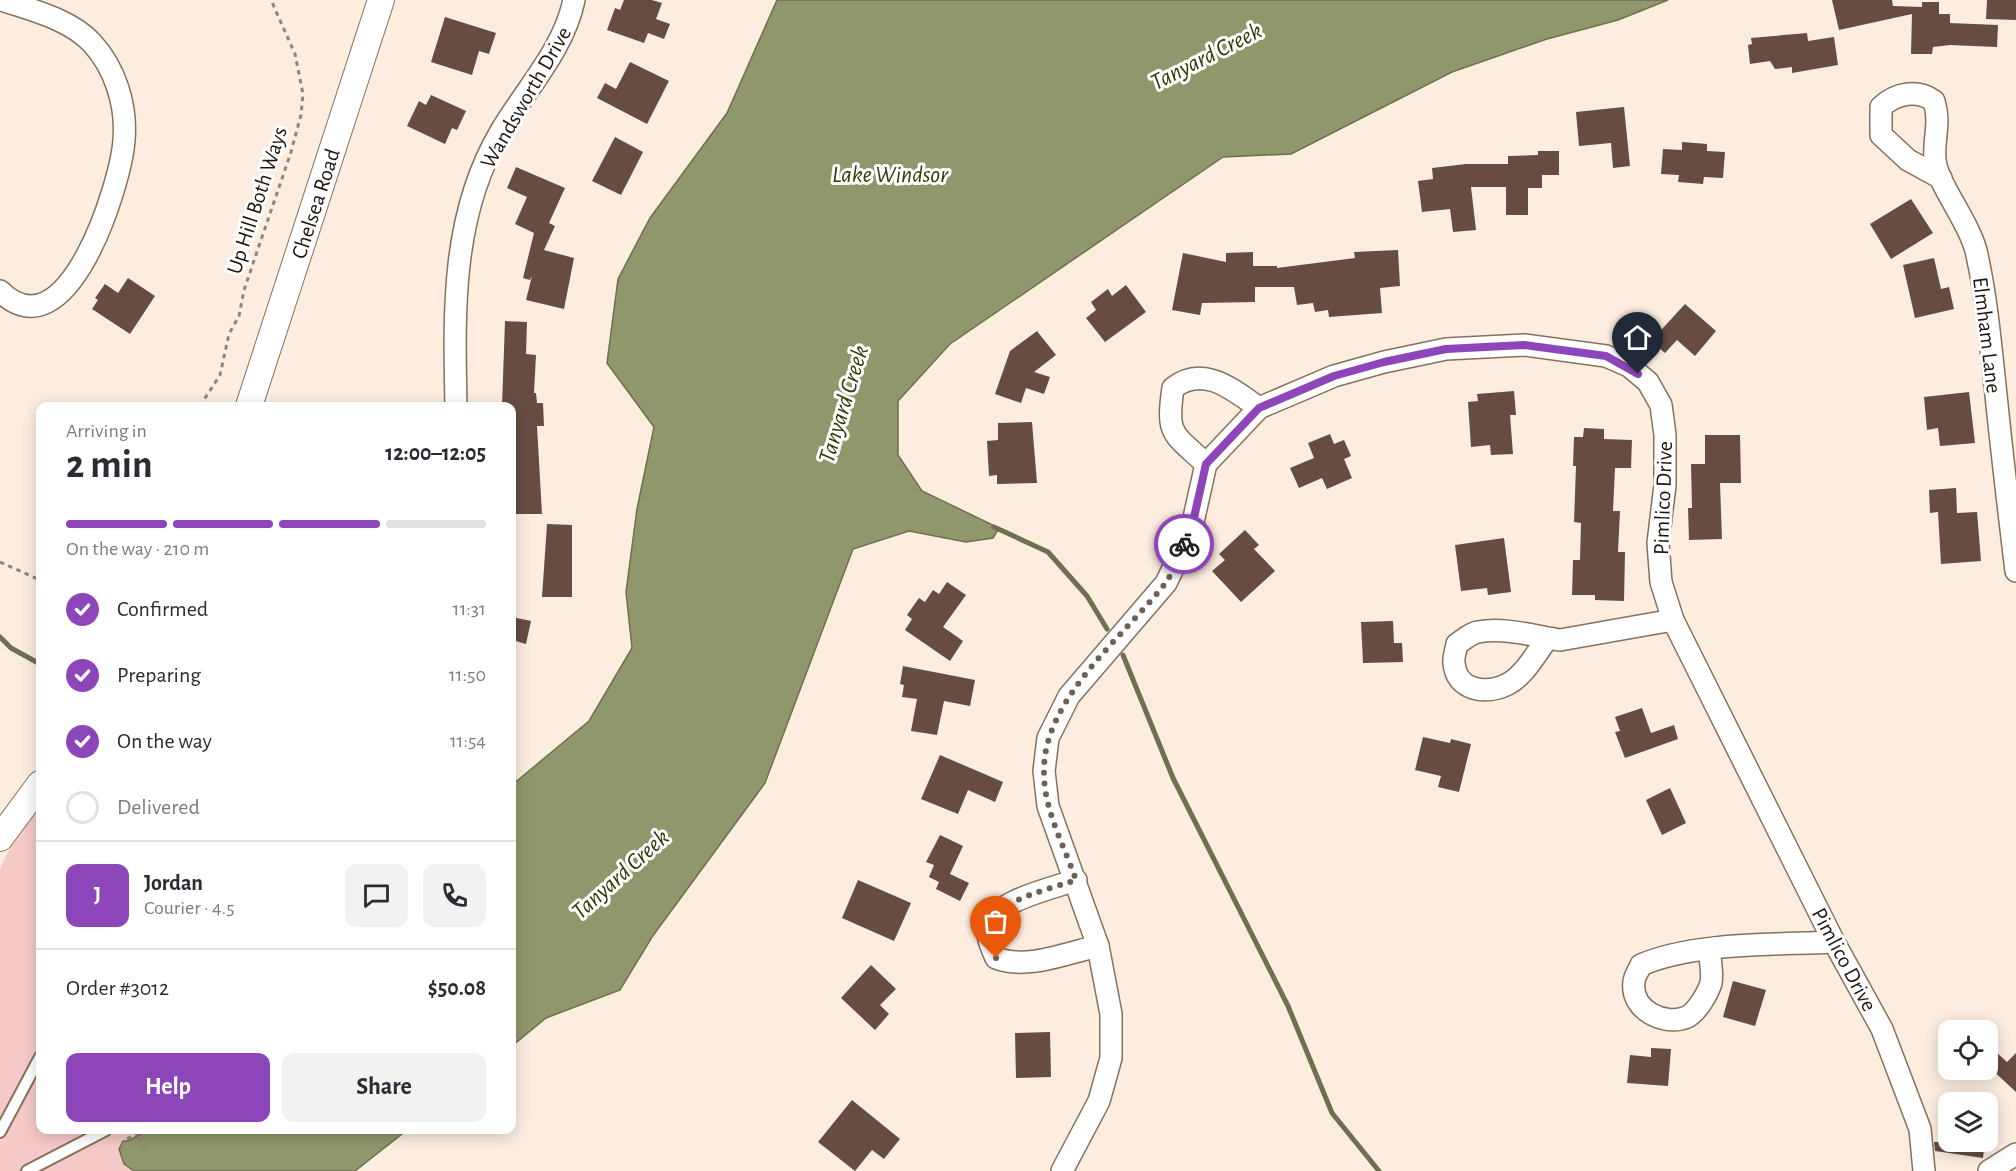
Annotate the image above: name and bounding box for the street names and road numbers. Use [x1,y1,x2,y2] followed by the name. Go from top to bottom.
[476,23,575,172] street label: Wandsworth Drive
[223,124,291,277] street label: Up Hill Both Ways
[288,146,344,262] street label: Chelsea Road
[1969,276,2005,394] street label: Elmham Lane
[1650,441,1676,555] street label: Pimlico Drive
[1808,904,1881,1015] street label: Pimlico Drive

